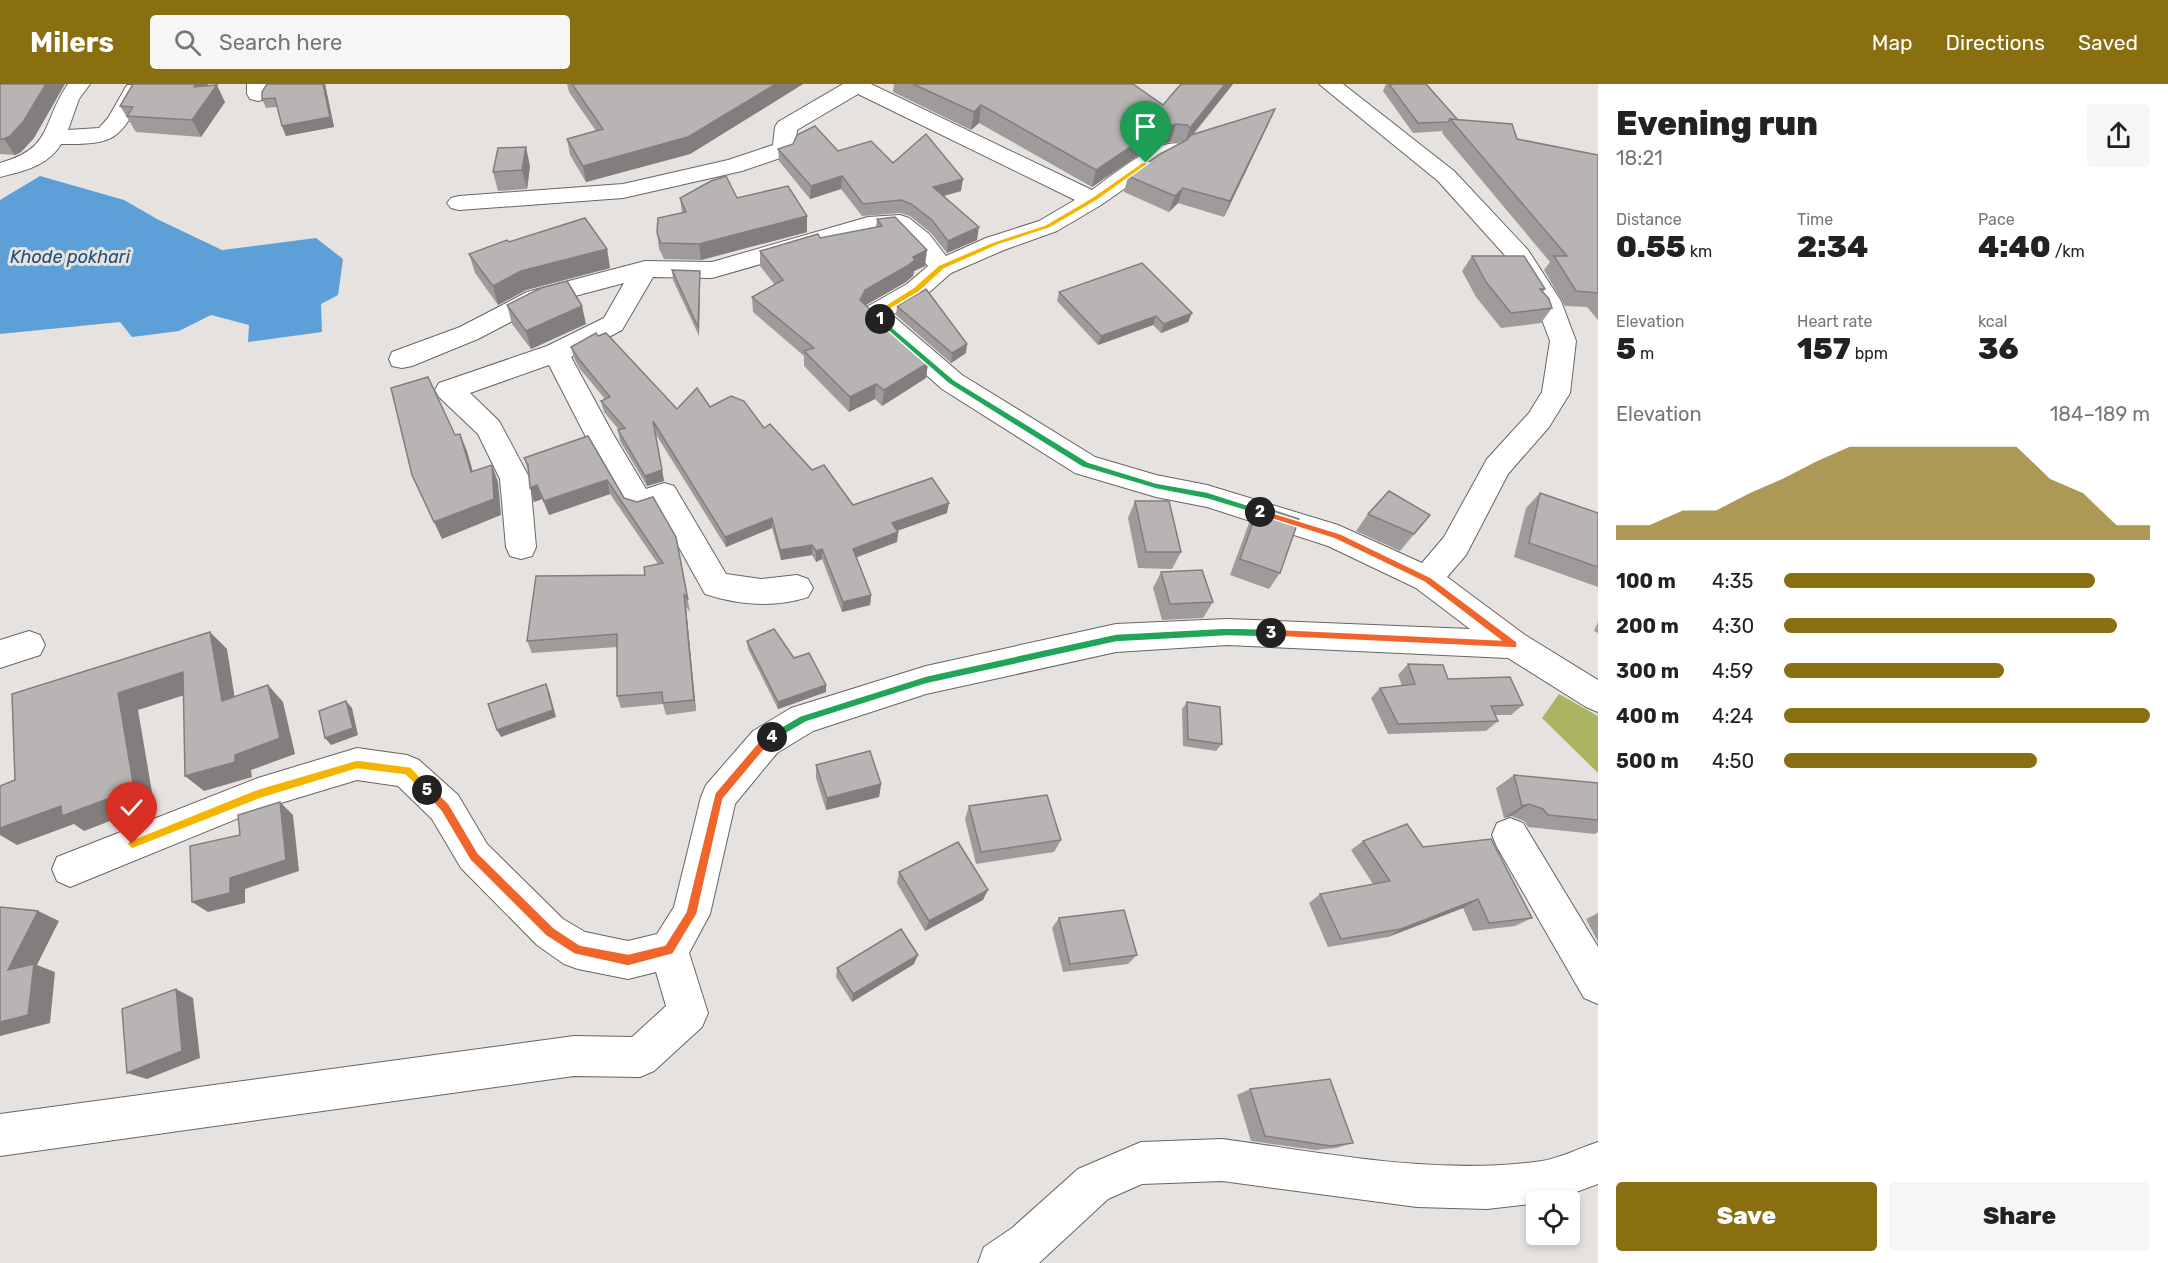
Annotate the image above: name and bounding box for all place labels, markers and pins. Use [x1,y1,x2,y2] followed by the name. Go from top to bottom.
[1120,101,1171,163] pin
[865,304,895,334] pin: 1
[1245,497,1275,527] pin: 2
[1256,618,1286,648] pin: 3
[757,722,787,752] pin: 4
[412,775,442,805] pin: 5
[106,782,157,844] pin

